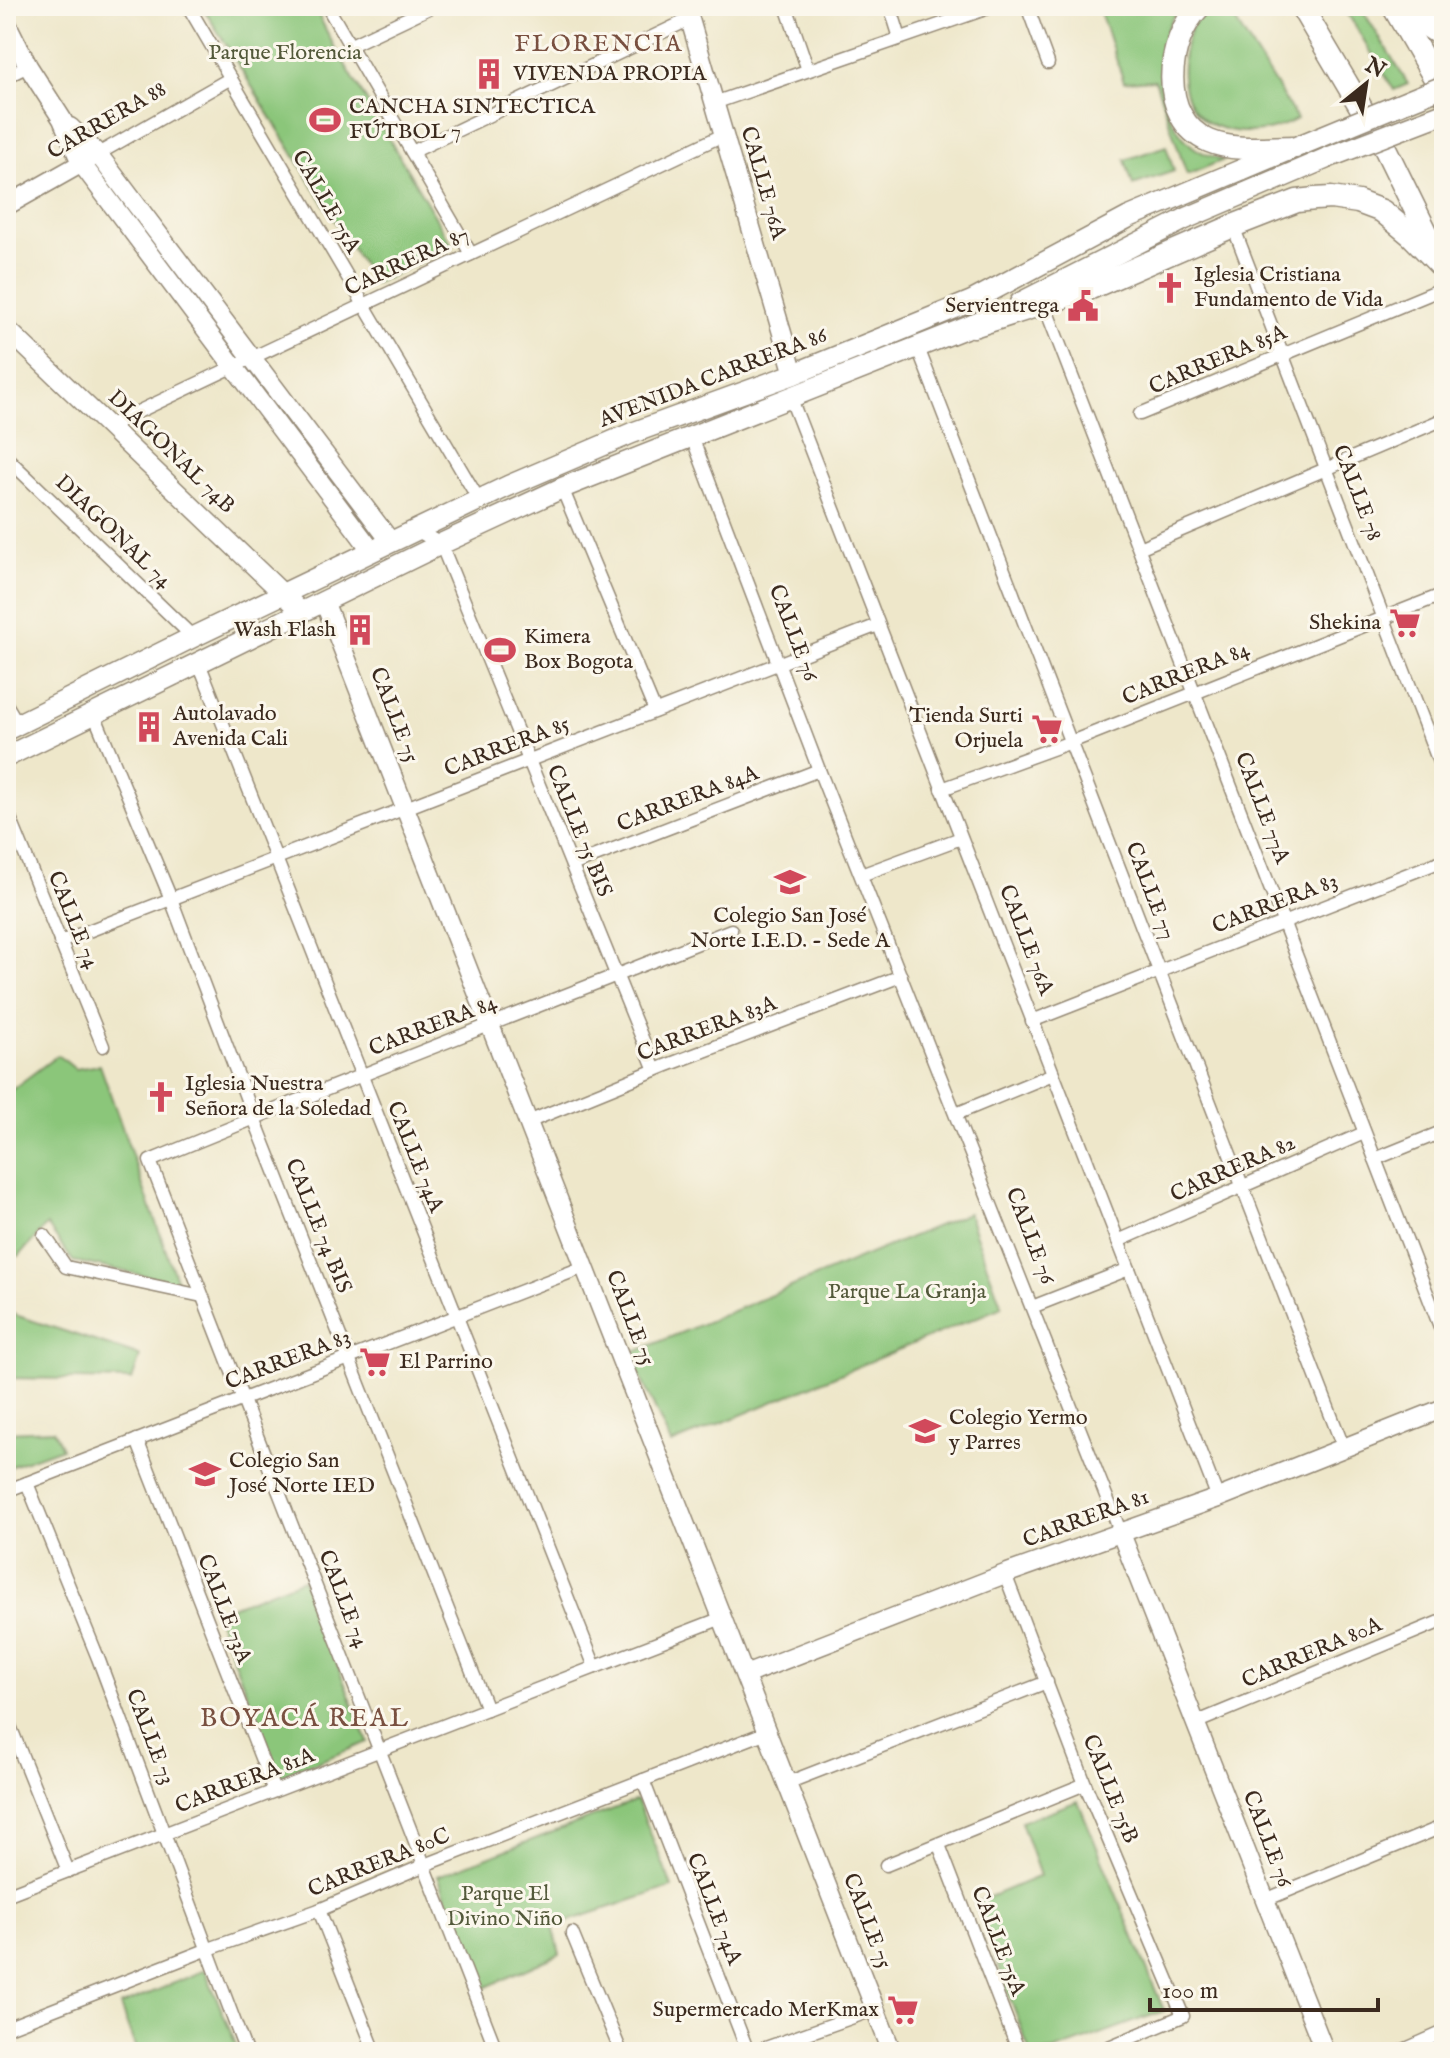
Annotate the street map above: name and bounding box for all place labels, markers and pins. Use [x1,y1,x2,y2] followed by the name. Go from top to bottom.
[472,57,506,91] building icon: VIVENDA PROPIA
[512,60,708,88] place label: VIVENDA PROPIA
[349,93,596,146] place label: CANCHA SINTECTICA FÚTBOL 7
[308,103,342,137] sports icon: CANCHA SINTECTICA FÚTBOL 7
[1194,261,1384,314] place label: Iglesia Cristiana Fundamento de Vida
[1153,271,1187,305] church icon: Iglesia Cristiana Fundamento de Vida
[1066,289,1100,323] public building icon: Servientrega
[945,292,1059,320] place label: Servientrega
[1388,606,1422,640] supermarket icon: Shekina
[1309,609,1381,637] place label: Shekina
[343,613,377,647] building icon: Wash Flash
[234,616,336,644] place label: Wash Flash
[524,623,633,676] place label: Kimera Box Bogota
[483,633,517,667] sports icon: Kimera Box Bogota
[172,700,288,753] place label: Autolavado Avenida Cali
[909,702,1023,755] place label: Tienda Surti Orjuela
[132,710,166,744] building icon: Autolavado Avenida Cali
[1030,712,1064,746] supermarket icon: Tienda Surti Orjuela
[773,865,807,899] school or university icon: Colegio San José Norte I.E.D. - Sede A
[690,902,891,955] place label: Colegio San José Norte I.E.D. - Sede A
[185,1070,372,1123] place label: Iglesia Nuestra Señora de la Soledad
[144,1080,178,1114] church icon: Iglesia Nuestra Señora de la Soledad
[358,1345,392,1379] supermarket icon: El Parrino
[399,1348,493,1376] place label: El Parrino
[948,1404,1088,1457] place label: Colegio Yermo y Parres
[908,1414,942,1448] school or university icon: Colegio Yermo y Parres
[226,1447,375,1500] place label: Colegio San José Norte IED
[188,1457,222,1491] school or university icon: Colegio San José Norte IED
[886,1993,920,2027] supermarket icon: Supermercado MerKmax
[652,1996,879,2024] place label: Supermercado MerKmax

